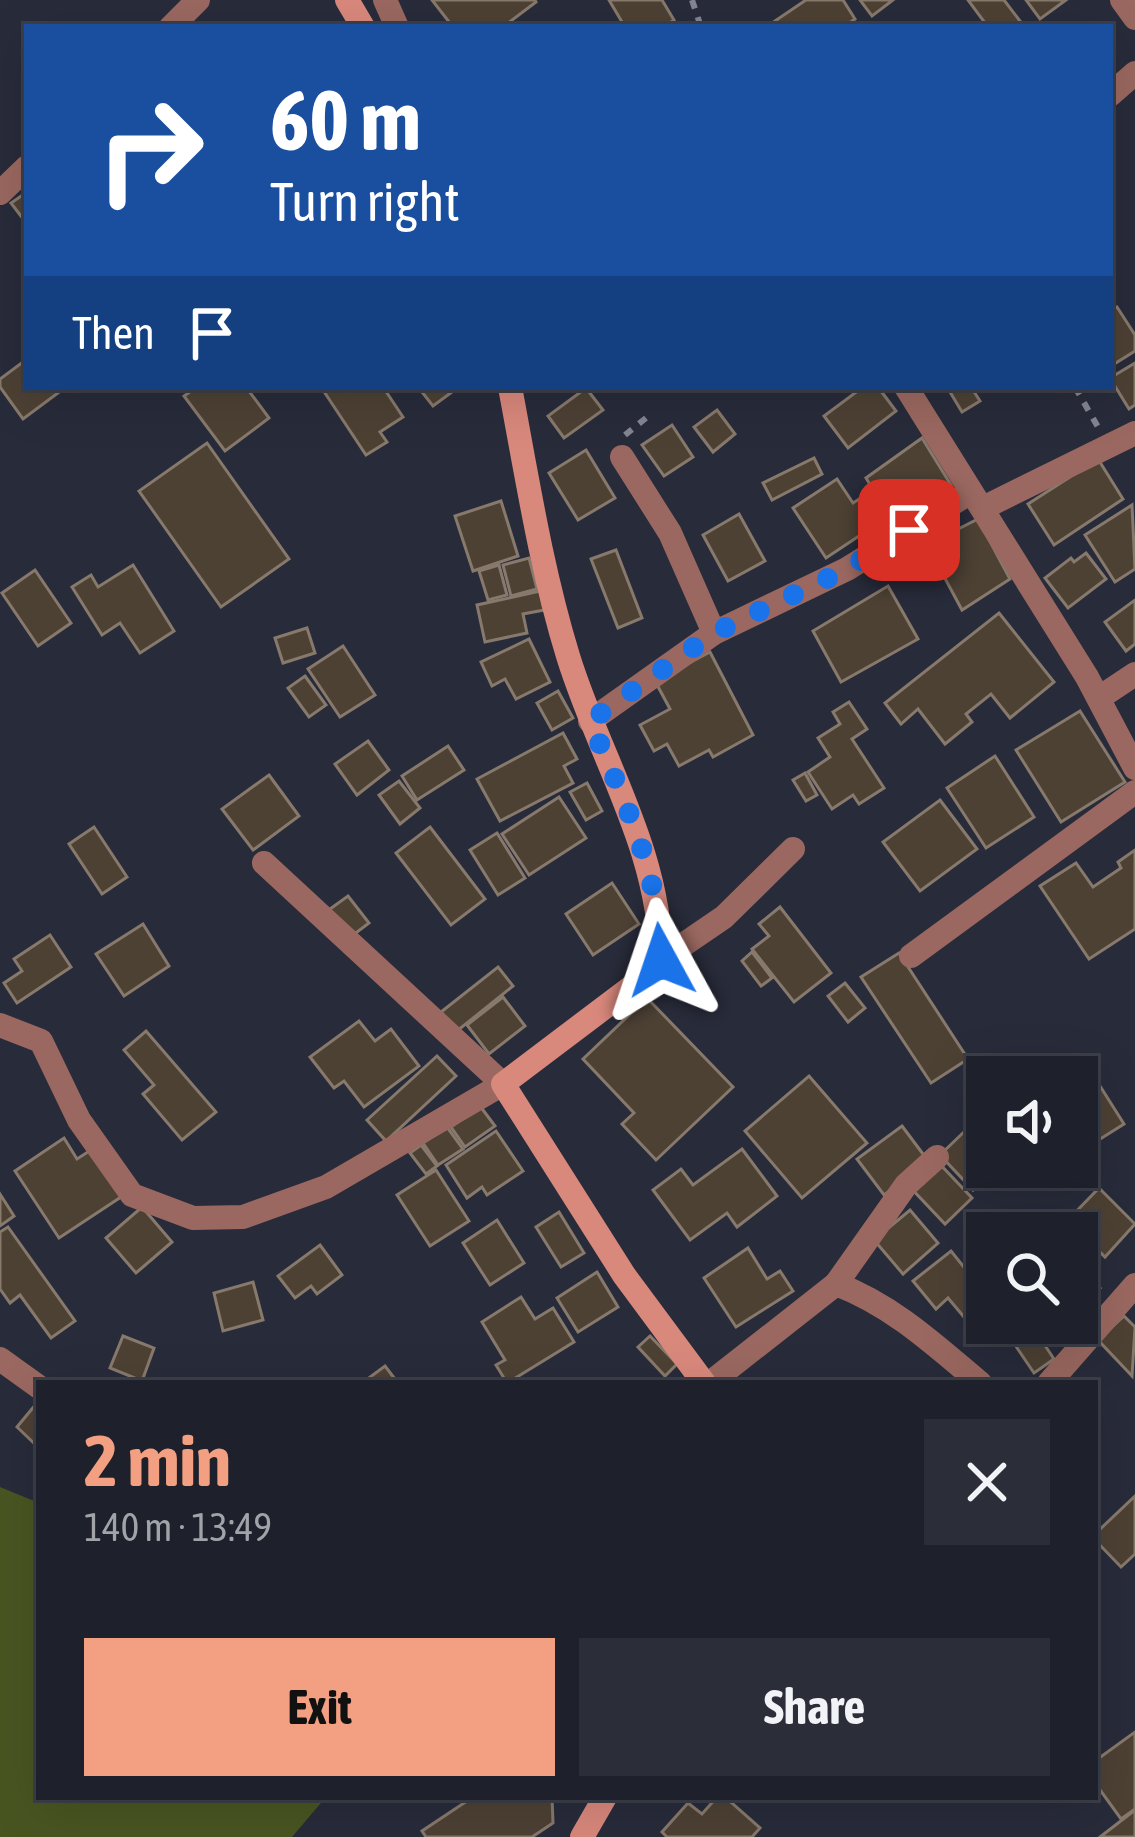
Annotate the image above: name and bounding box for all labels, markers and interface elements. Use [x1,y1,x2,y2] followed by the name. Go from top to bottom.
[72,72,228,228] icon: right
[270,72,421,168] text: 60 m
[270,171,460,232] text: Turn right
[179,300,245,366] icon: arrive
[72,307,155,359] text: Then
[858,479,960,581] pin
[876,497,942,563] icon: arrive
[598,897,724,1023] position arrow
[966,1056,1098,1344] map controls
[966,1056,1098,1188] button: sound
[966,1212,1098,1344] button: search
[84,1419,231,1501] text: 2 min
[924,1419,1050,1545] button: close
[84,1505,272,1549] text: 140 m · 13:49
[84,1638,555,1776] button: Exit
[579,1638,1050,1776] button: Share

